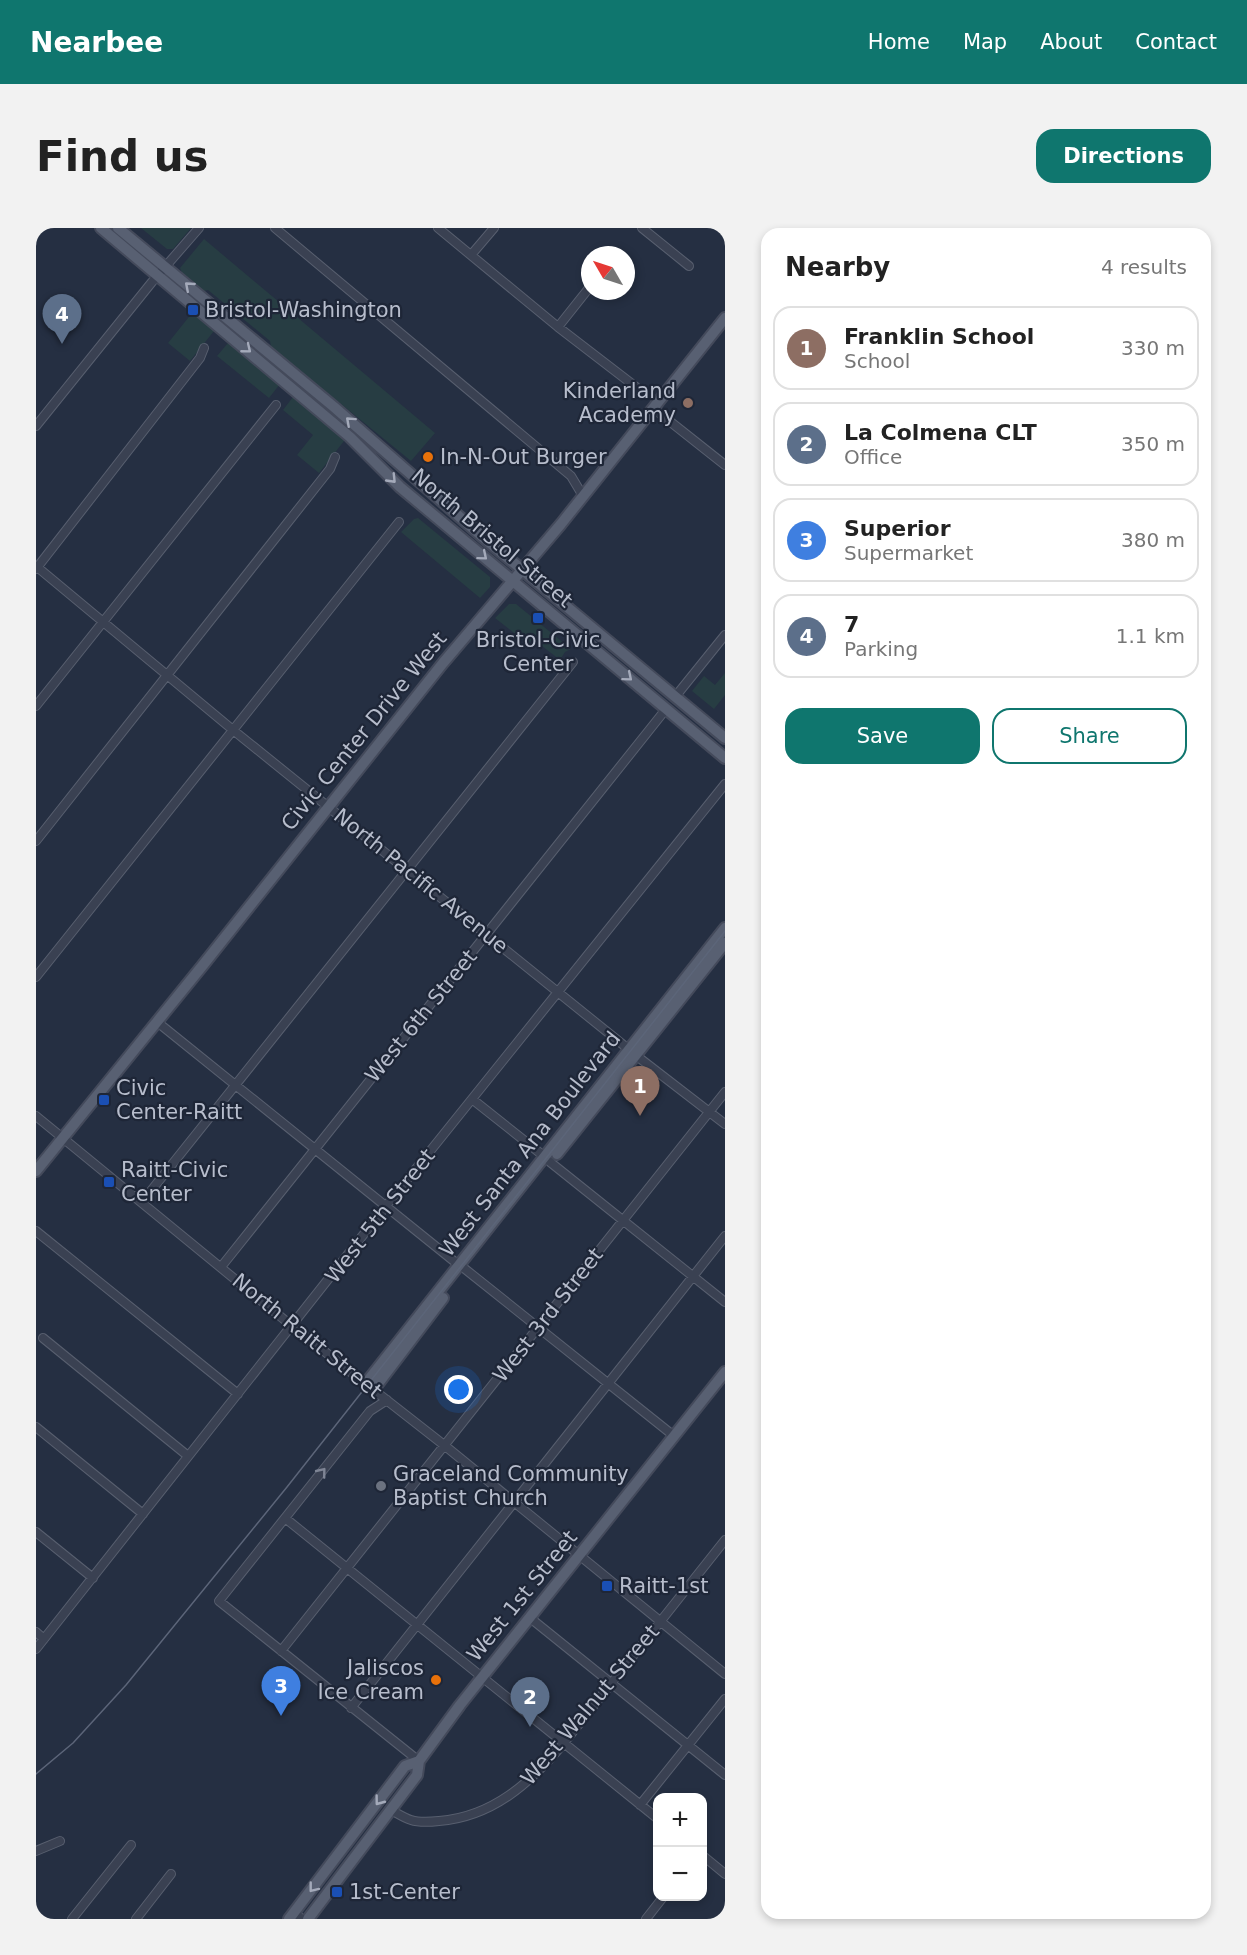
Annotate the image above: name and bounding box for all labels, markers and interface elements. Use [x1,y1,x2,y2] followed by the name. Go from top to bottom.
[30,26,163,59] text: Nearbee
[868,30,930,54] text: Home
[963,30,1007,54] text: Map
[1040,30,1102,54] text: About
[1135,30,1217,54] text: Contact
[1036,129,1211,183] button: Directions
[36,132,209,181] text: Find us
[581,246,635,300] north arrow
[785,252,890,282] text: Nearby
[1101,255,1187,279] text: 4 results
[185,282,195,293] one-way arrow
[42,294,82,344] pin: 4
[205,298,402,322] place label: Bristol-Washington
[186,303,200,317] marker: Bristol-Washington
[844,324,1034,349] text: Franklin School
[800,336,813,360] text: 1
[1121,336,1185,360] text: 330 m
[240,342,251,353] one-way arrow
[844,349,910,373] text: School
[563,379,676,427] place label: Kinderland Academy
[681,396,695,410] marker: Kinderland Academy
[347,417,357,428] one-way arrow
[844,420,1037,445] text: La Colmena CLT
[800,432,813,456] text: 2
[1121,432,1185,456] text: 350 m
[440,445,607,469] place label: In-N-Out Burger
[844,445,902,469] text: Office
[421,450,435,464] marker: In-N-Out Burger
[407,464,577,612] street label: North Bristol Street
[385,472,396,482] one-way arrow
[844,516,951,541] text: Superior
[800,528,813,552] text: 3
[1121,528,1185,552] text: 380 m
[844,541,973,565] text: Supermarket
[476,549,487,560] one-way arrow
[531,611,545,625] marker: Bristol-Civic Center
[844,612,859,637] text: 7
[800,624,813,648] text: 4
[1116,624,1185,648] text: 1.1 km
[276,627,452,835] street label: Civic Center Drive West
[476,628,600,676] place label: Bristol-Civic Center
[844,637,918,661] text: Parking
[621,670,632,681] one-way arrow
[785,708,980,764] button: Save
[992,708,1187,764] button: Share
[329,803,513,959] street label: North Pacific Avenue
[360,945,482,1087] street label: West 6th Street
[435,1027,625,1261] street label: West Santa Ana Boulevard
[620,1066,660,1116] pin: 1
[116,1076,242,1124] place label: Civic Center-Raitt
[97,1093,111,1107] marker: Civic Center-Raitt
[320,1144,440,1288] street label: West 5th Street
[121,1158,228,1206] place label: Raitt-Civic Center
[102,1175,116,1189] marker: Raitt-Civic Center
[488,1243,608,1387] street label: West 3rd Street
[227,1268,387,1404] street label: North Raitt Street
[444,1375,473,1404] your location
[393,1462,629,1510] place label: Graceland Community Baptist Church
[314,1468,325,1479] one-way arrow
[374,1479,388,1493] marker: Graceland Community Baptist Church
[462,1526,582,1666] street label: West 1st Street
[619,1574,708,1598] place label: Raitt-1st
[600,1579,614,1593] marker: Raitt-1st
[516,1620,664,1790] street label: West Walnut Street
[318,1656,424,1704] place label: Jaliscos Ice Cream
[262,1666,300,1716] pin: 3
[429,1673,443,1687] marker: Jaliscos Ice Cream
[510,1678,550,1727] pin: 2
[653,1793,707,1901] map controls
[653,1793,707,1847] button: +
[375,1794,386,1805] one-way arrow
[653,1847,707,1901] button: −
[349,1880,460,1904] place label: 1st-Center
[309,1882,320,1893] one-way arrow
[330,1885,344,1899] marker: 1st-Center

